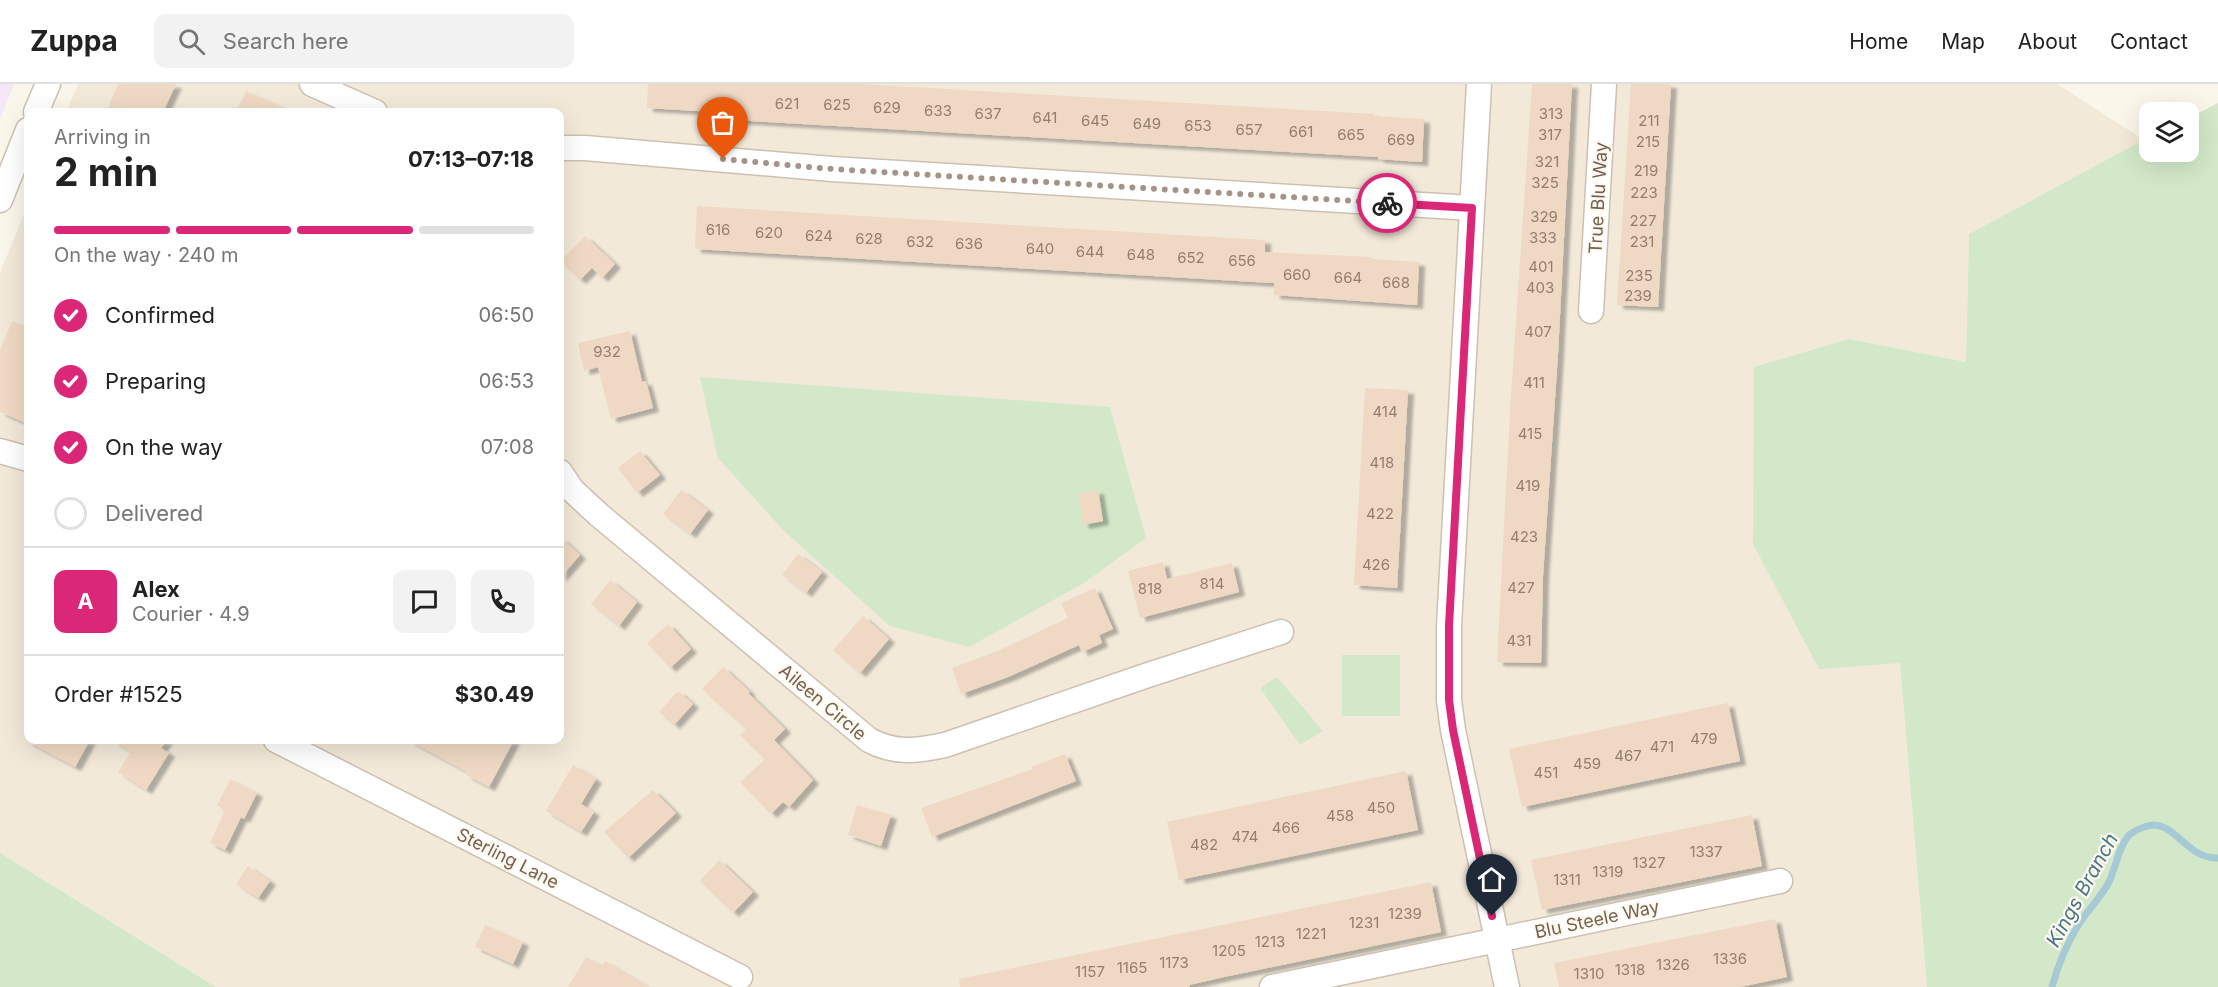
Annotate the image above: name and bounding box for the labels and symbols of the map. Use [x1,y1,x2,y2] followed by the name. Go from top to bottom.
[775,94,799,113] house number: 621
[823,95,851,114] house number: 625
[697,97,748,159] pin
[873,98,901,117] house number: 629
[924,101,952,120] house number: 633
[974,104,1002,123] house number: 637
[1539,104,1563,123] house number: 313
[1033,108,1057,127] house number: 641
[1081,111,1109,130] house number: 645
[1638,111,1660,130] house number: 211
[1133,114,1161,133] house number: 649
[1184,116,1212,135] house number: 653
[1236,120,1262,139] house number: 657
[1289,122,1313,141] house number: 661
[1337,125,1365,144] house number: 665
[1538,125,1562,144] house number: 317
[1387,130,1415,149] house number: 669
[1636,132,1660,151] house number: 215
[1585,141,1611,255] street label: True Blu Way
[1535,152,1559,171] house number: 321
[1634,161,1658,180] house number: 219
[1357,173,1417,233] courier
[1531,173,1559,192] house number: 325
[1630,183,1658,202] house number: 223
[1530,207,1558,226] house number: 329
[1630,211,1656,230] house number: 227
[706,220,730,239] house number: 616
[755,223,783,242] house number: 620
[805,226,833,245] house number: 624
[1529,228,1557,247] house number: 333
[855,229,883,248] house number: 628
[906,232,934,251] house number: 632
[1630,232,1654,251] house number: 231
[955,234,983,253] house number: 636
[1026,239,1054,258] house number: 640
[1076,242,1104,261] house number: 644
[1127,245,1155,264] house number: 648
[1177,248,1205,267] house number: 652
[1228,251,1256,270] house number: 656
[1528,257,1554,276] house number: 401
[1283,265,1311,284] house number: 660
[1625,266,1653,285] house number: 235
[1334,268,1362,287] house number: 664
[1382,273,1410,292] house number: 668
[1526,278,1554,297] house number: 403
[1624,286,1652,305] house number: 239
[1524,322,1552,341] house number: 407
[593,342,621,361] house number: 932
[1523,373,1545,392] house number: 411
[1372,402,1398,421] house number: 414
[1518,424,1542,443] house number: 415
[1370,453,1394,472] house number: 418
[1516,476,1540,495] house number: 419
[1366,504,1394,523] house number: 422
[1510,527,1538,546] house number: 423
[1362,555,1390,574] house number: 426
[1199,574,1225,593] house number: 814
[1507,578,1535,597] house number: 427
[1138,579,1162,598] house number: 818
[1506,631,1532,650] house number: 431
[775,660,871,744] street label: Aileen Circle
[1690,729,1718,748] house number: 479
[1650,737,1674,756] house number: 471
[1614,746,1642,765] house number: 467
[1573,754,1601,773] house number: 459
[1534,763,1558,782] house number: 451
[1367,798,1395,817] house number: 450
[1326,806,1354,825] house number: 458
[1272,818,1300,837] house number: 466
[453,823,563,893] street label: Sterling Lane
[1232,827,1259,846] house number: 474
[2041,829,2123,951] water label: Kings Branch
[1190,835,1218,854] house number: 482
[1689,842,1723,861] house number: 1337
[1632,853,1666,872] house number: 1327
[1466,854,1517,916] pin
[1593,862,1623,881] house number: 1319
[1553,870,1581,889] house number: 1311
[1533,896,1661,942] street label: Blu Steele Way
[1388,904,1422,923] house number: 1239
[1349,913,1379,932] house number: 1231
[1296,924,1326,943] house number: 1221
[1255,932,1285,951] house number: 1213
[1212,941,1246,960] house number: 1205
[1713,949,1747,968] house number: 1336
[1159,953,1189,972] house number: 1173
[1656,955,1690,974] house number: 1326
[1117,958,1147,977] house number: 1165
[1615,960,1645,979] house number: 1318
[1075,962,1105,981] house number: 1157
[1574,964,1604,983] house number: 1310

